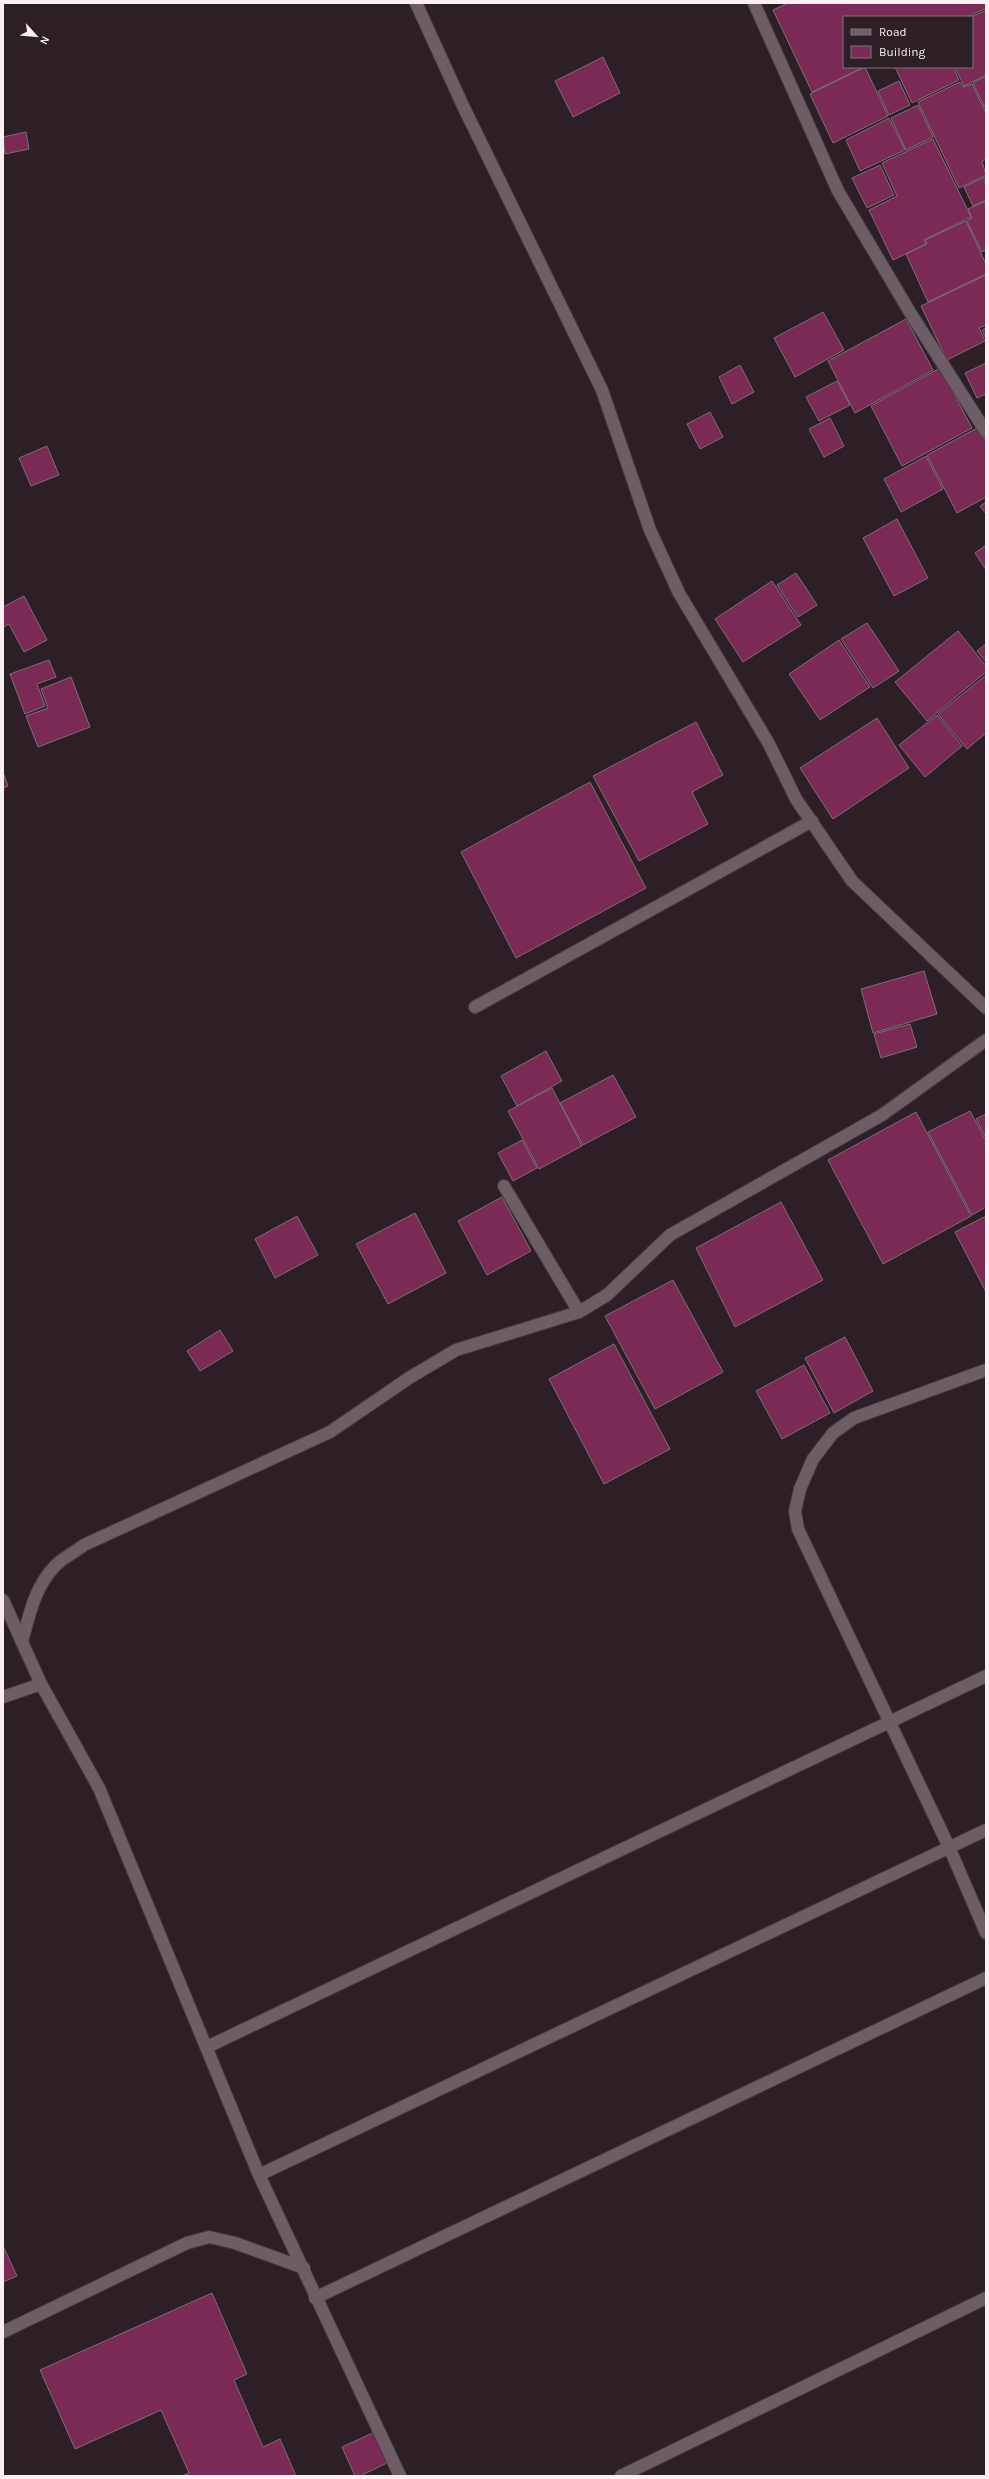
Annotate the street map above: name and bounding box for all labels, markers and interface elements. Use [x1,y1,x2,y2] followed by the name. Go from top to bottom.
[16,16,56,56] north arrow
[843,16,973,68] legend
[879,25,907,39] text: Road
[37,34,52,47] text: N
[879,45,926,59] text: Building

